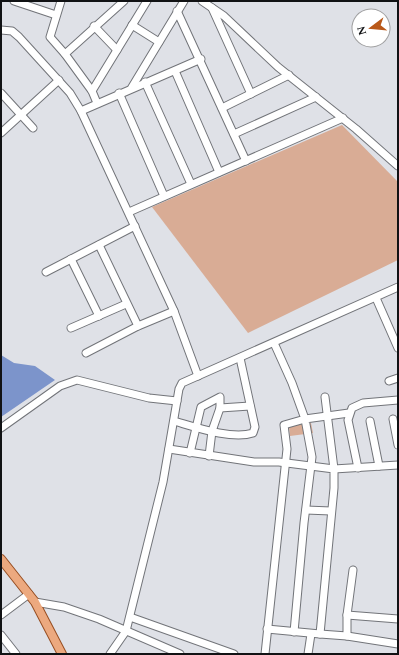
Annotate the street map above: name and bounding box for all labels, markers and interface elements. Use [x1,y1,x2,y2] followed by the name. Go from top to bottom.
[351,8,391,48] north arrow
[352,24,371,37] text: N

